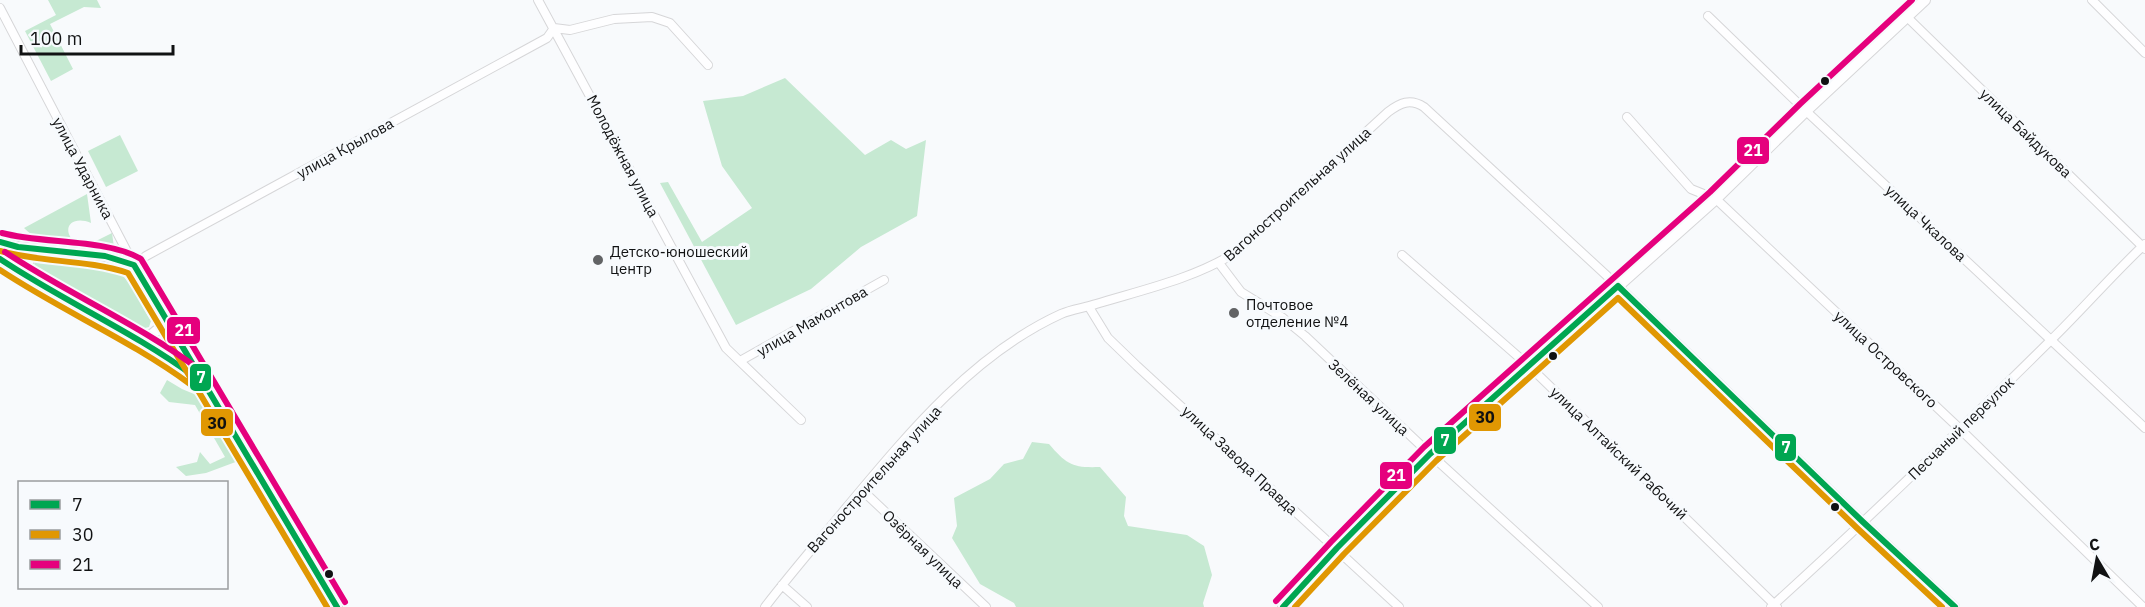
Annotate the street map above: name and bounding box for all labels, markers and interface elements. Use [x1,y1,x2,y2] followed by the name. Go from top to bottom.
[21,18,172,56] scale bar
[30,27,82,50] text: 100 m
[1819,75,1831,87] unlabelled marker
[1976,84,2076,182] street label: улица Байдукова
[583,92,663,220] street label: Молодёжная улица
[48,114,118,222] street label: улица Ударника
[293,114,397,182] street label: улица Крылова
[1219,123,1375,265] street label: Вагоностроительная улица
[1736,136,1770,165] line badge: 21
[1743,140,1763,160] text: 21
[1881,181,1971,265] street label: улица Чкалова
[610,242,748,278] place label: Детско-юношеский центр
[591,253,605,267] marker: Детско-юношеский центр
[753,282,871,360] street label: улица Мамонтова
[1246,295,1349,331] place label: Почтовое отделение №4
[1227,306,1241,320] marker: Почтовое отделение №4
[1830,306,1942,412] street label: улица Островского
[166,316,201,345] line badge: 21
[174,320,194,340] text: 21
[1547,350,1559,362] unlabelled marker
[1325,355,1413,439] street label: Зелёная улица
[189,363,212,392] line badge: 7
[196,367,206,387] text: 7
[1904,372,2018,484] street label: Песчаный переулок
[1546,382,1692,524] street label: улица Алтайский Рабочий
[803,401,945,557] street label: Вагоностроительная улица
[1178,401,1302,519] street label: улица Завода Правда
[1468,403,1502,432] line badge: 30
[1475,407,1495,427] text: 30
[200,408,234,437] line badge: 30
[207,413,227,433] text: 30
[1433,426,1457,455] line badge: 7
[1440,430,1450,450] text: 7
[1774,433,1797,462] line badge: 7
[1781,437,1791,457] text: 7
[1379,461,1413,490] line badge: 21
[1386,465,1406,485] text: 21
[18,481,228,589] legend
[72,493,83,516] text: 7
[1829,501,1841,513] unlabelled marker
[879,506,967,592] street label: Озёрная улица
[72,523,94,546] text: 30
[2067,529,2127,589] north arrow
[2088,533,2101,555] text: С
[72,553,94,576] text: 21
[323,568,335,580] unlabelled marker

